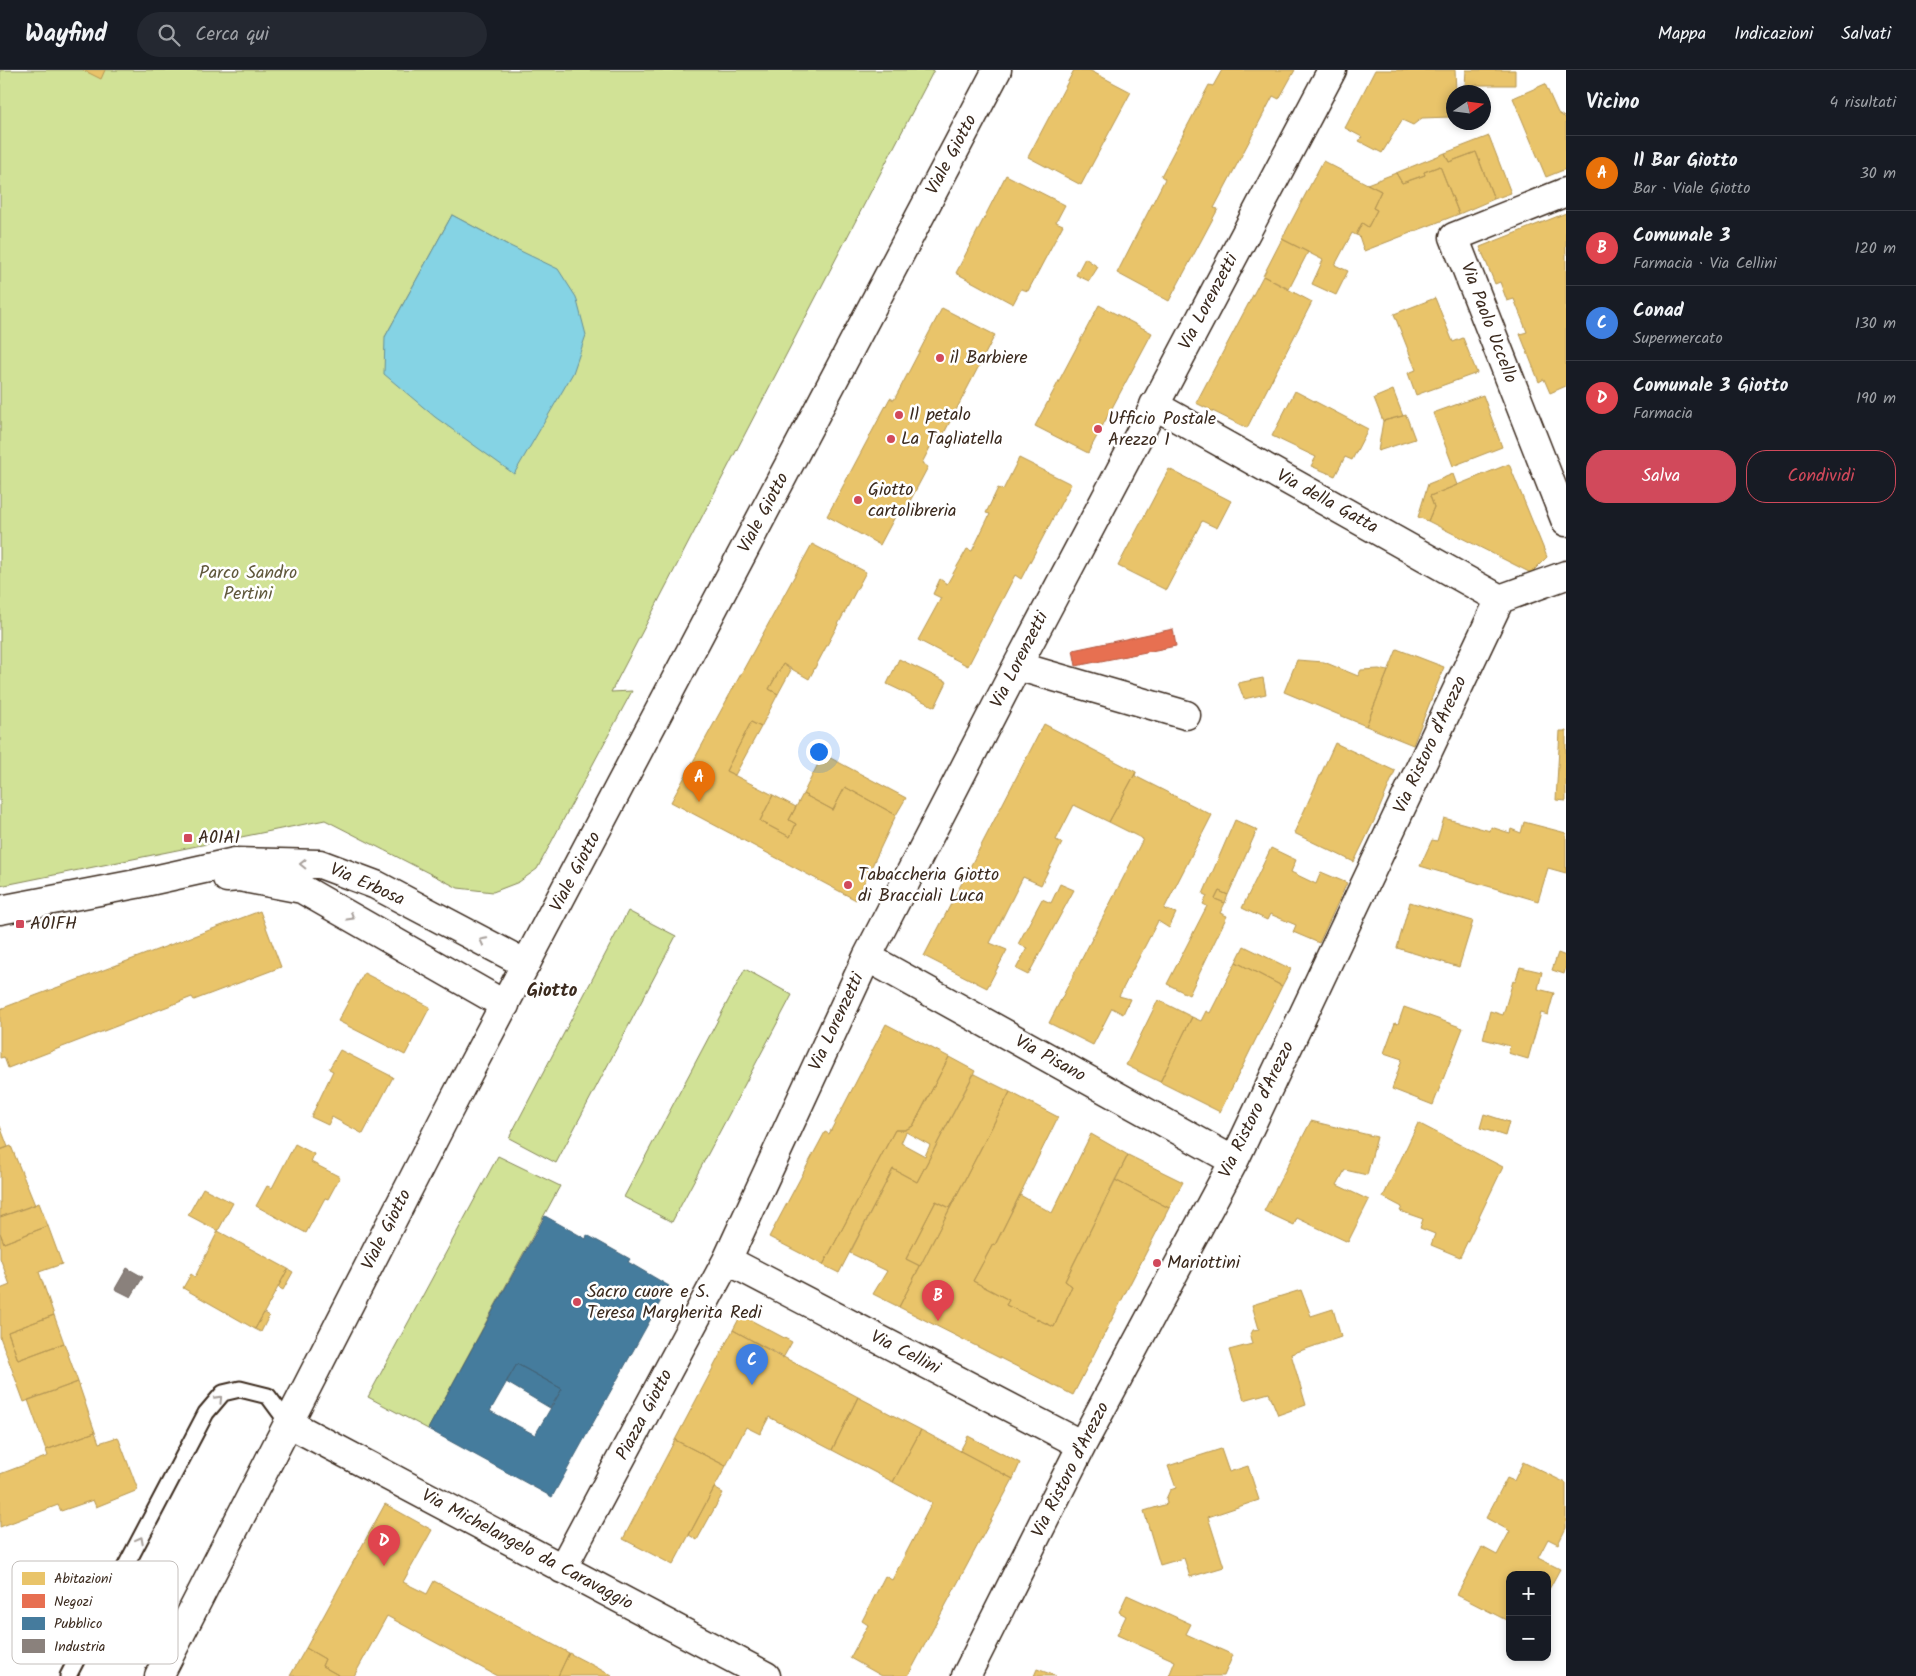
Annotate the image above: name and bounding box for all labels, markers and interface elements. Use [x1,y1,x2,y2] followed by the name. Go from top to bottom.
[137,12,487,57] search box
[25,15,107,54] text: Wayfind
[195,20,269,50] text: Cerca qui
[1658,20,1706,49] text: Mappa
[1734,20,1813,49] text: Indicazioni
[1841,20,1891,49] text: Salvati
[155,21,183,49] icon: search
[1446,85,1491,130] north arrow
[1586,86,1640,119] text: Vicino
[1830,90,1896,115] text: 4 risultati
[919,110,985,200] street label: Viale Giotto
[1633,146,1738,176] text: Il Bar Giotto
[1597,161,1607,186] text: A
[1860,161,1896,186] text: 30 m
[1633,176,1750,201] text: Bar · Viale Giotto
[1633,221,1730,251] text: Comunale 3
[1597,236,1607,261] text: B
[1855,236,1896,261] text: 120 m
[1171,248,1247,355] street label: Via Lorenzetti
[1633,251,1776,276] text: Farmacia · Via Cellini
[1452,258,1524,388] street label: Via Paolo Uccello
[1633,296,1684,326] text: Conad
[1597,311,1607,336] text: C
[1855,311,1896,336] text: 130 m
[1633,326,1723,351] text: Supermercato
[950,344,1028,373] place label: il Barbiere
[934,352,946,364] marker: il Barbiere
[1633,371,1789,401] text: Comunale 3 Giotto
[1597,386,1607,411] text: D
[1856,386,1896,411] text: 190 m
[909,401,971,430] place label: Il petalo
[1633,401,1693,426] text: Farmacia
[1108,405,1216,455] place label: Ufficio Postale Arezzo 1
[893,409,905,421] marker: Il petalo
[1092,423,1104,435] marker: Ufficio Postale Arezzo 1
[901,425,1003,454] place label: La Tagliatella
[885,433,897,445] marker: La Tagliatella
[1586,450,1736,503] button: Salva
[1746,450,1896,503] button: Condividi
[1271,462,1383,542] street label: Via della Gatta
[731,468,797,558] street label: Viale Giotto
[868,476,956,526] place label: Giotto cartolibreria
[852,494,864,506] marker: Giotto cartolibreria
[199,559,297,609] park label: Parco Sandro Pertini
[983,606,1057,714] street label: Via Lorenzetti
[1386,671,1476,819] street label: Via Ristoro d'Arezzo
[806,739,832,765] your location
[683,761,715,802] pin: A
[198,824,240,853] place label: A01A1
[543,827,609,917] street label: Viale Giotto
[182,832,194,844] marker: A01A1
[325,856,409,914] street label: Via Erbosa
[299,858,307,869] one-way arrow
[858,861,999,911] place label: Tabaccheria Giotto di Bracciali Luca
[842,879,854,891] marker: Tabaccheria Giotto di Bracciali Luca
[30,910,77,939] place label: A01FH
[346,911,355,921] one-way arrow
[14,918,26,930] marker: A01FH
[479,937,488,947] one-way arrow
[802,967,873,1076] street label: Via Lorenzetti
[527,976,578,1006] district label: Giotto
[1009,1028,1091,1090] street label: Via Pisano
[1211,1037,1303,1183] street label: Via Ristoro d'Arezzo
[354,1184,420,1276] street label: Viale Giotto
[1167,1249,1241,1278] place label: Mariottini
[1151,1257,1163,1269] marker: Mariottini
[587,1278,762,1328] place label: Sacro cuore e S. Teresa Margherita Redi
[922,1280,954,1321] pin: B
[571,1296,583,1308] marker: Sacro cuore e S. Teresa Margherita Redi
[865,1323,946,1383] street label: Via Cellini
[736,1344,768,1385] pin: C
[609,1364,681,1466] street label: Piazza Giotto
[213,1395,222,1404] one-way arrow
[1024,1397,1118,1543] street label: Via Ristoro d'Arezzo
[416,1482,638,1618] street label: Via Michelangelo da Caravaggio
[368,1525,400,1566] pin: D
[134,1536,144,1545] one-way arrow
[12,1561,178,1664] legend
[54,1568,112,1590] text: Abitazioni
[1506,1571,1551,1661] map controls
[1506,1571,1551,1616] button: +
[54,1591,93,1613] text: Negozi
[54,1613,102,1635] text: Pubblico
[1506,1616,1551,1661] button: −
[54,1636,105,1658] text: Industria

